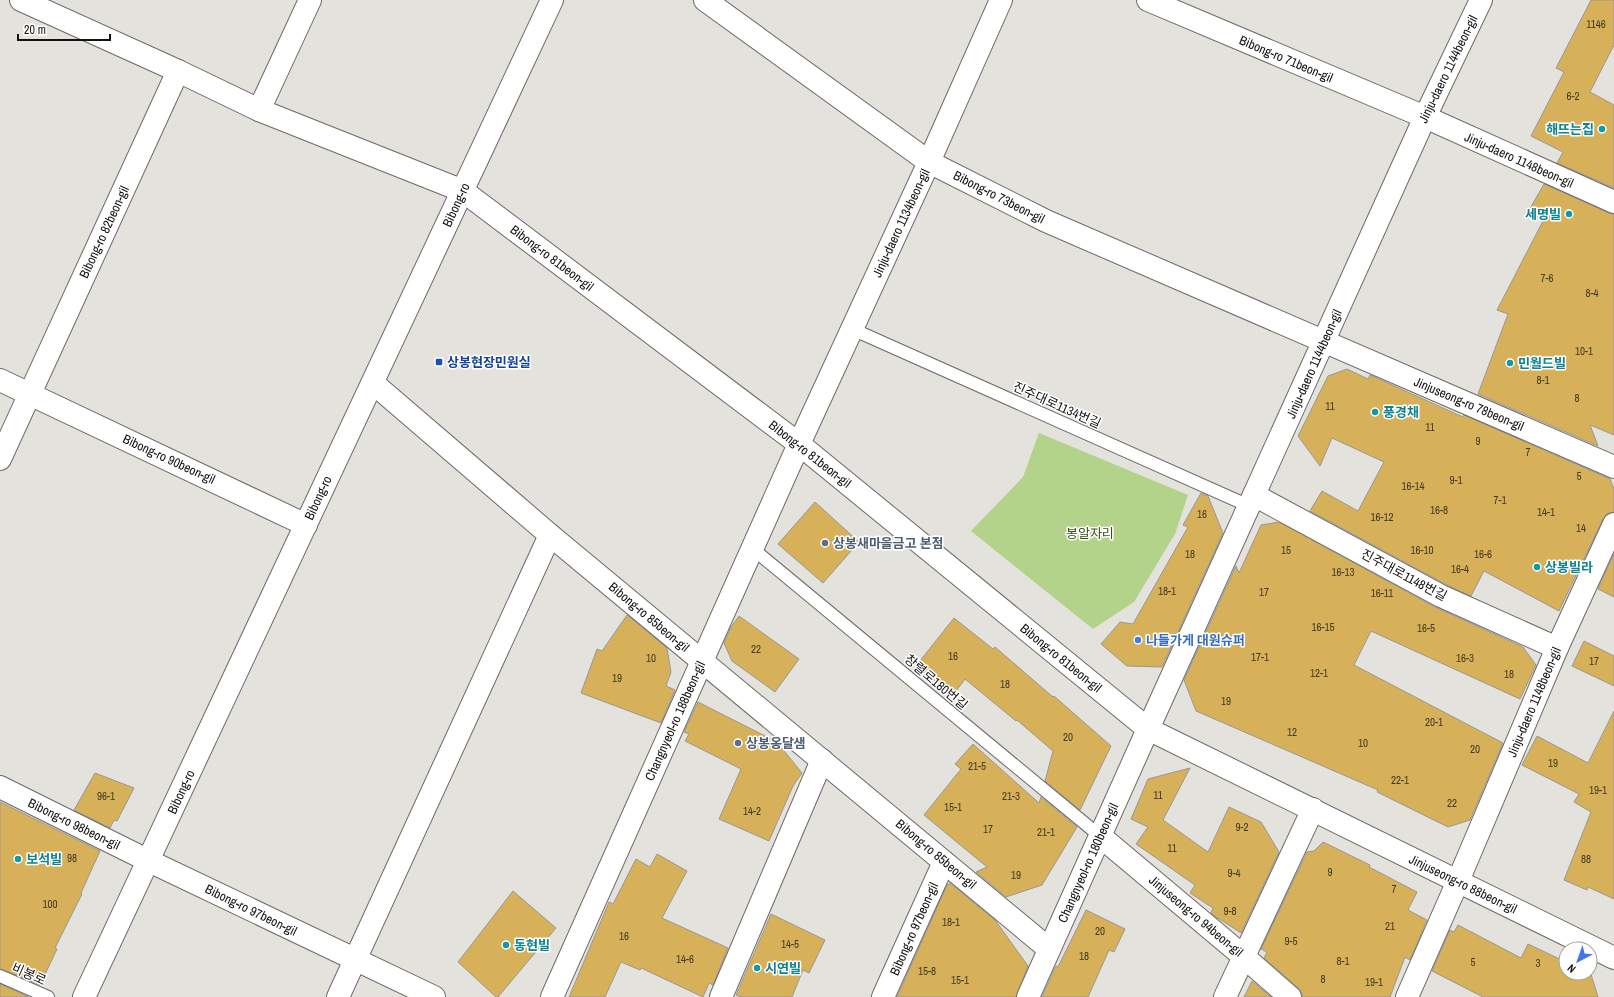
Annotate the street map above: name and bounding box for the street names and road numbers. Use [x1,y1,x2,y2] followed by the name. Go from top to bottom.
[1415,12,1481,126] street label: Jinju-daero 1144beon-gil
[1237,32,1335,86] street label: Bibong-ro 71beon-gil
[1462,128,1576,192] street label: Jinju-daero 1148beon-gil
[868,166,934,280] street label: Jinju-daero 1134beon-gil
[951,167,1047,227] street label: Bibong-ro 73beon-gil
[438,180,474,230] street label: Bibong-ro
[75,183,133,281] street label: Bibong-ro 82beon-gil
[507,221,597,295] street label: Bibong-ro 81beon-gil
[1283,307,1345,421] street label: Jinju-daero 1144beon-gil
[1411,373,1527,435] street label: Jinjuseong-ro 78beon-gil
[1010,378,1104,432] street label: 진주대로1134번길
[765,416,855,492] street label: Bibong-ro 81beon-gil
[120,430,218,488] street label: Bibong-ro 90beon-gil
[300,473,336,523] street label: Bibong-ro
[1358,545,1450,605] street label: 진주대로1148번길
[605,578,693,656] street label: Bibong-ro 85beon-gil
[1017,620,1105,696] street label: Bibong-ro 81beon-gil
[1503,644,1565,760] street label: Jinju-daero 1148beon-gil
[901,651,971,713] street label: 창렬로180번길
[641,659,709,783] street label: Changnyeol-ro 188beon-gil
[163,767,199,817] street label: Bibong-ro
[25,794,123,854] street label: Bibong-ro 98beon-gil
[1054,801,1122,925] street label: Changnyeol-ro 180beon-gil
[892,815,980,893] street label: Bibong-ro 85beon-gil
[1406,851,1520,917] street label: Jinjuseong-ro 88beon-gil
[1145,872,1247,960] street label: Jinjuseong-ro 94beon-gil
[202,880,300,940] street label: Bibong-ro 97beon-gil
[886,880,942,978] street label: Bibong-ro 97beon-gil
[9,959,49,989] street label: 비봉로

